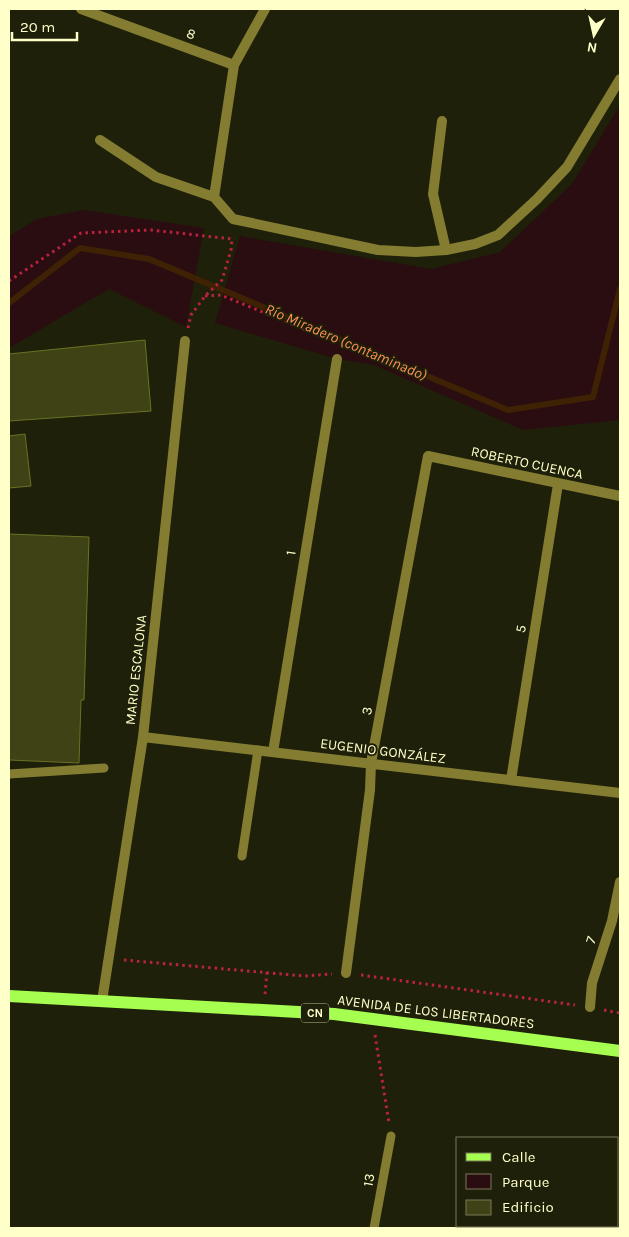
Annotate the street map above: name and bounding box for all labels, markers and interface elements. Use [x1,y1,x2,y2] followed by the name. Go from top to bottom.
[12,10,78,42] scale bar
[569,10,619,60] north arrow
[20,18,55,36] text: 20 m
[184,25,198,43] street label: 8
[586,38,598,57] text: N
[262,300,430,384] water label: Río Miradero (contaminado)
[470,443,584,483] street label: ROBERTO CUENCA
[282,549,300,557] street label: 1
[122,614,150,726] street label: MARIO ESCALONA
[512,624,530,634] street label: 5
[358,705,376,717] street label: 3
[319,734,447,767] street label: EUGENIO GONZÁLEZ
[582,934,600,946] street label: 7
[336,991,536,1033] street label: AVENIDA DE LOS LIBERTADORES
[301,1004,329,1022] road number: CN
[456,1137,619,1227] legend
[502,1148,536,1166] text: Calle
[360,1172,378,1188] street label: 13
[502,1173,550,1191] text: Parque
[502,1198,554,1216] text: Edificio

